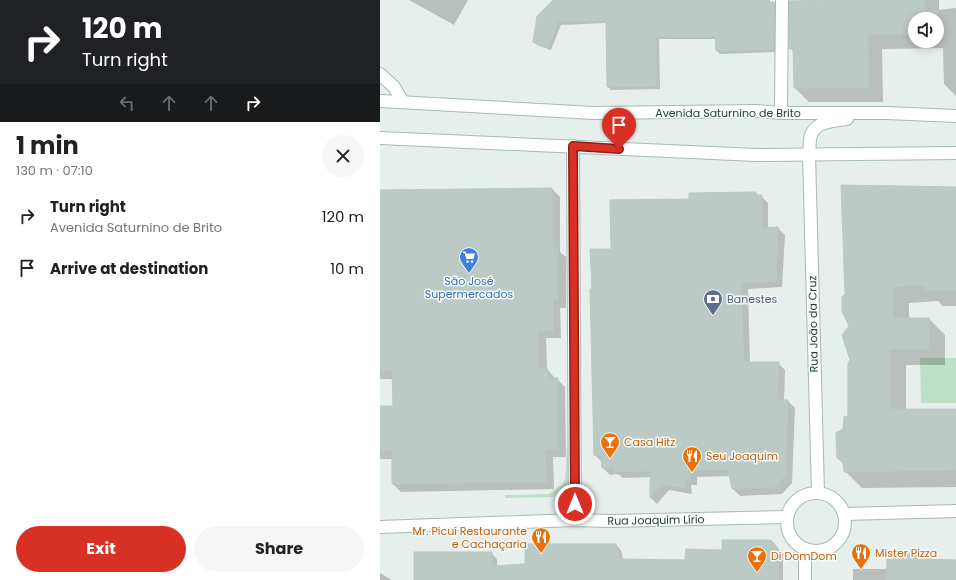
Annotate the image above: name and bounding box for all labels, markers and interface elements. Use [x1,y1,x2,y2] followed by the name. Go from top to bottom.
[82,9,162,48] text: 120 m
[908,12,944,48] map controls
[908,12,944,48] button: sound
[16,16,68,68] icon: right
[82,47,168,72] text: Turn right
[116,92,138,114] icon: left
[158,92,180,114] icon: ahead
[200,92,222,114] icon: ahead
[242,92,264,114] icon: right
[655,105,801,121] street label: Avenida Saturnino de Brito
[602,108,636,149] pin
[608,114,630,136] icon: arrive
[16,129,79,162] text: 1 min
[322,135,364,177] button: close
[16,161,93,180] text: 130 m · 07:10
[50,196,126,217] text: Turn right
[16,205,38,227] icon: right
[322,206,364,227] text: 120 m
[50,218,222,237] text: Avenida Saturnino de Brito
[458,246,480,274] supermarket icon: São José Supermercados
[16,257,38,279] icon: arrive
[50,258,208,279] text: Arrive at destination
[330,258,364,279] text: 10 m
[425,273,513,302] place label: São José Supermercados
[804,275,822,373] street label: Rua João da Cruz
[702,288,724,316] bank icon: Banestes
[727,291,778,307] place label: Banestes
[599,431,621,459] bar icon: Casa Hitz
[624,434,675,450] place label: Casa Hitz
[681,445,703,473] restaurant icon: Seu Joaquim
[706,448,778,464] place label: Seu Joaquim
[554,483,596,525] position arrow
[607,511,705,529] street label: Rua Joaquim Lírio
[413,523,527,552] place label: Mr. Picuí Restaurante e Cachaçaria
[16,526,186,572] button: Exit
[194,526,364,572] button: Share
[530,526,552,554] restaurant icon: Mr. Picuí Restaurante e Cachaçaria
[850,542,872,570] restaurant icon: Mister Pizza
[746,545,768,573] bar icon: Di DomDom
[875,545,937,561] place label: Mister Pizza
[771,548,837,564] place label: Di DomDom

